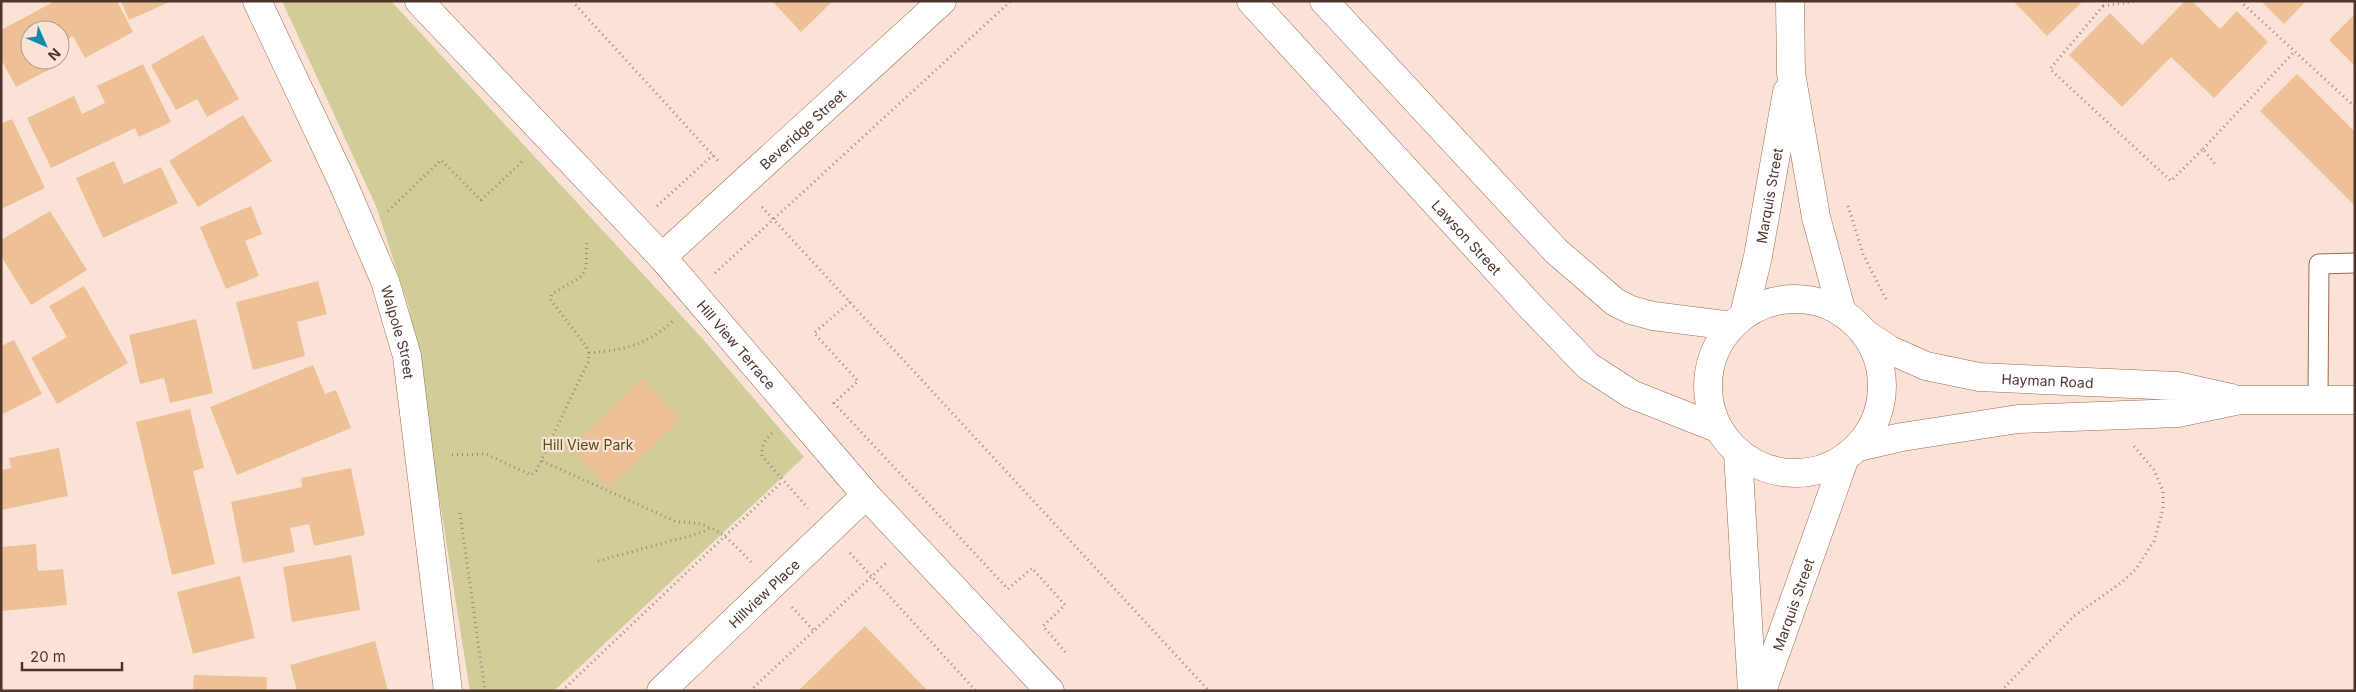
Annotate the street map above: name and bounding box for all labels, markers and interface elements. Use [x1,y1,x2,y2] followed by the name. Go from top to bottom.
[20,20,70,70] north arrow
[45,45,64,64] text: N
[756,85,849,172] street label: Beveridge Street
[1752,146,1786,245] street label: Marquis Street
[1429,196,1506,278] street label: Lawson Street
[378,283,418,380] street label: Walpole Street
[694,296,780,392] street label: Hill View Terrace
[2001,370,2094,391] street label: Hayman Road
[543,436,634,453] park label: Hill View Park
[725,555,803,631] street label: Hillview Place
[1769,556,1817,653] street label: Marquis Street
[22,640,122,672] scale bar
[30,647,66,666] text: 20 m

